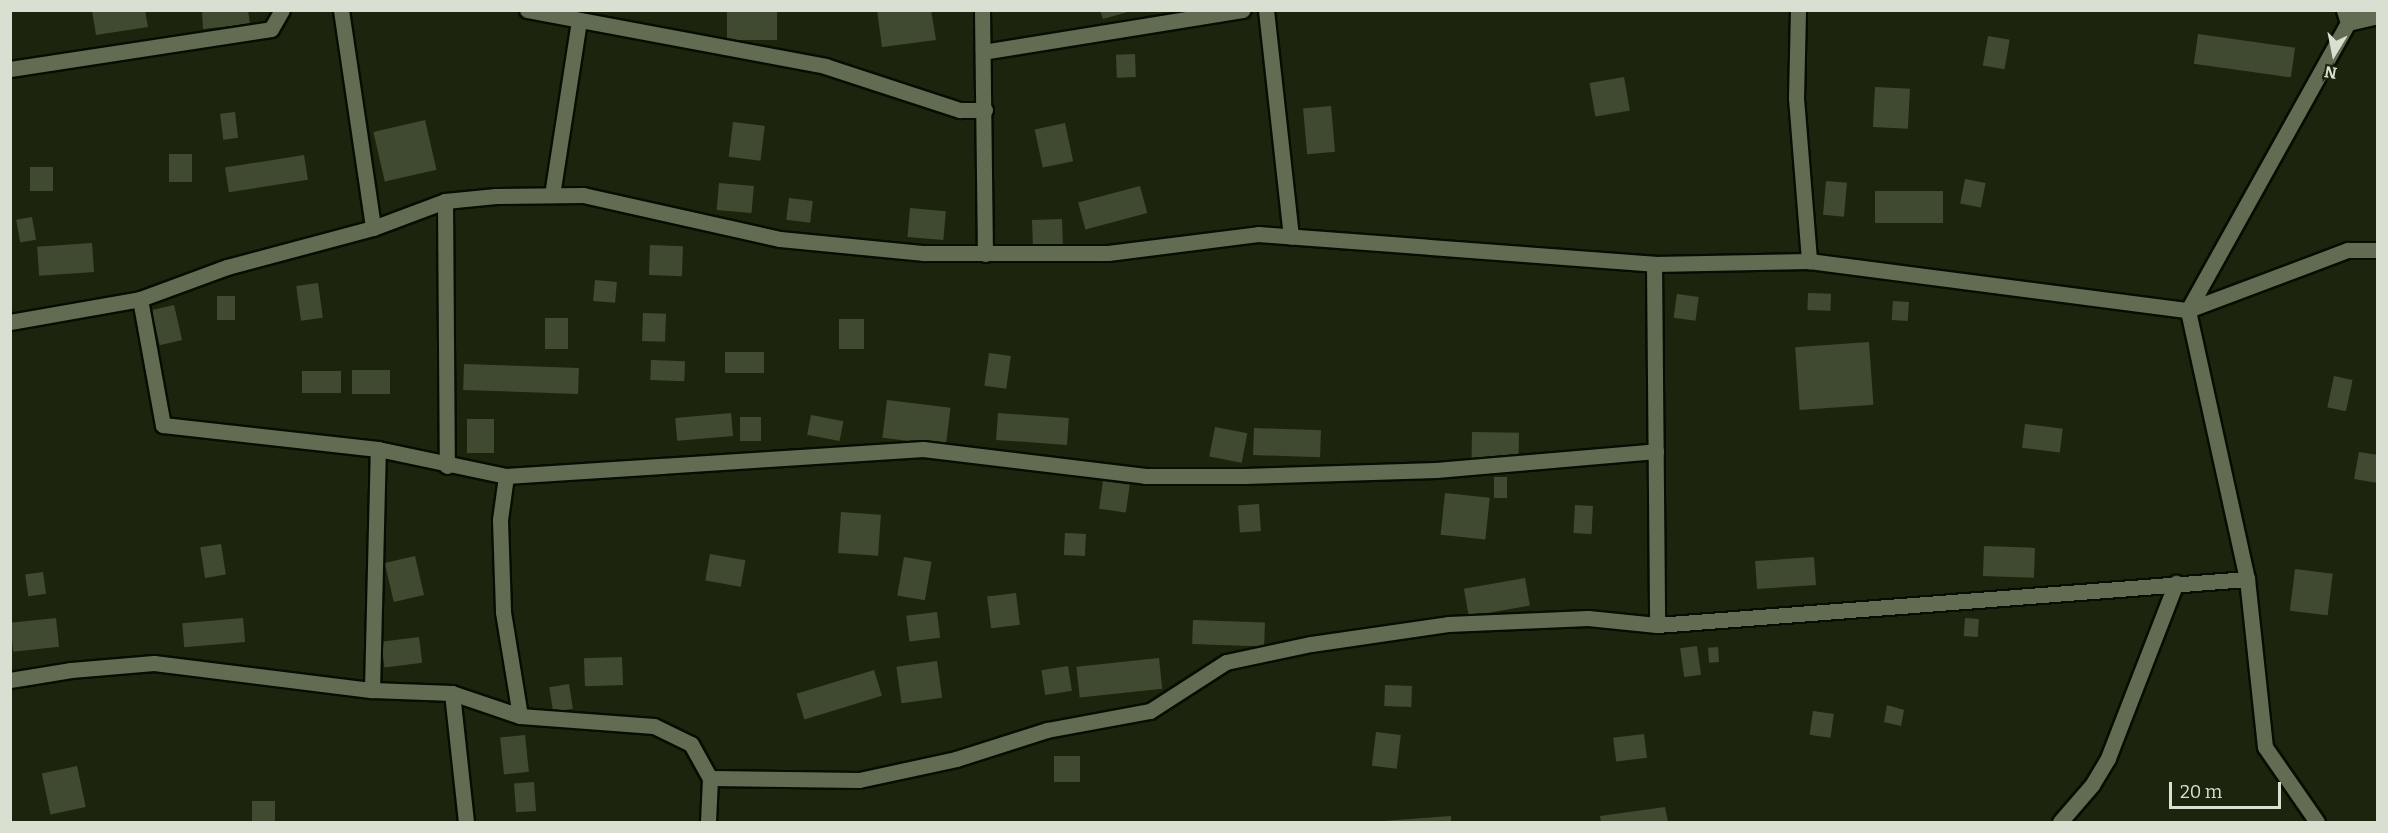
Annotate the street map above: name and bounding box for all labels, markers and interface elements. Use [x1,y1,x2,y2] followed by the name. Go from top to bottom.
[2304,24,2364,84] north arrow
[2323,62,2339,83] text: N
[2172,770,2284,808] scale bar
[2180,781,2222,803] text: 20 m

